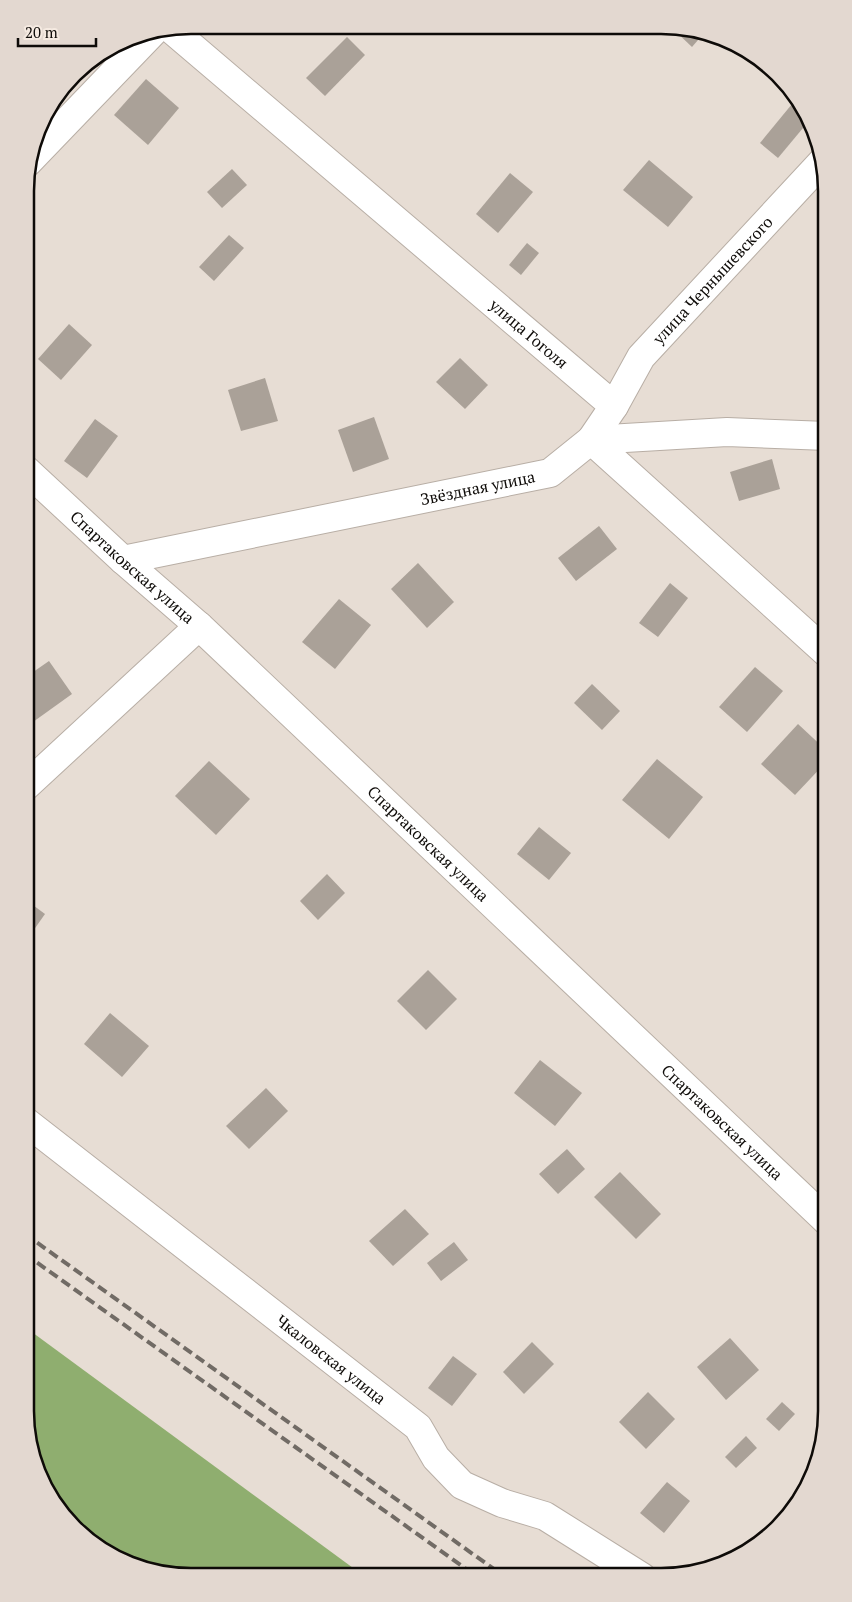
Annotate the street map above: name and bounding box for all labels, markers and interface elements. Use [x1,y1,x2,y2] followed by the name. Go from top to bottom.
[18,15,95,47] scale bar
[25,22,58,42] text: 20 m
[647,211,778,350] street label: улица Чернышевского
[484,293,573,373] street label: улица Гоголя
[418,465,537,510] street label: Звёздная улица
[66,506,199,628] street label: Спартаковская улица
[363,781,494,906] street label: Спартаковская улица
[657,1059,788,1185] street label: Спартаковская улица
[272,1310,391,1409] street label: Чкаловская улица

